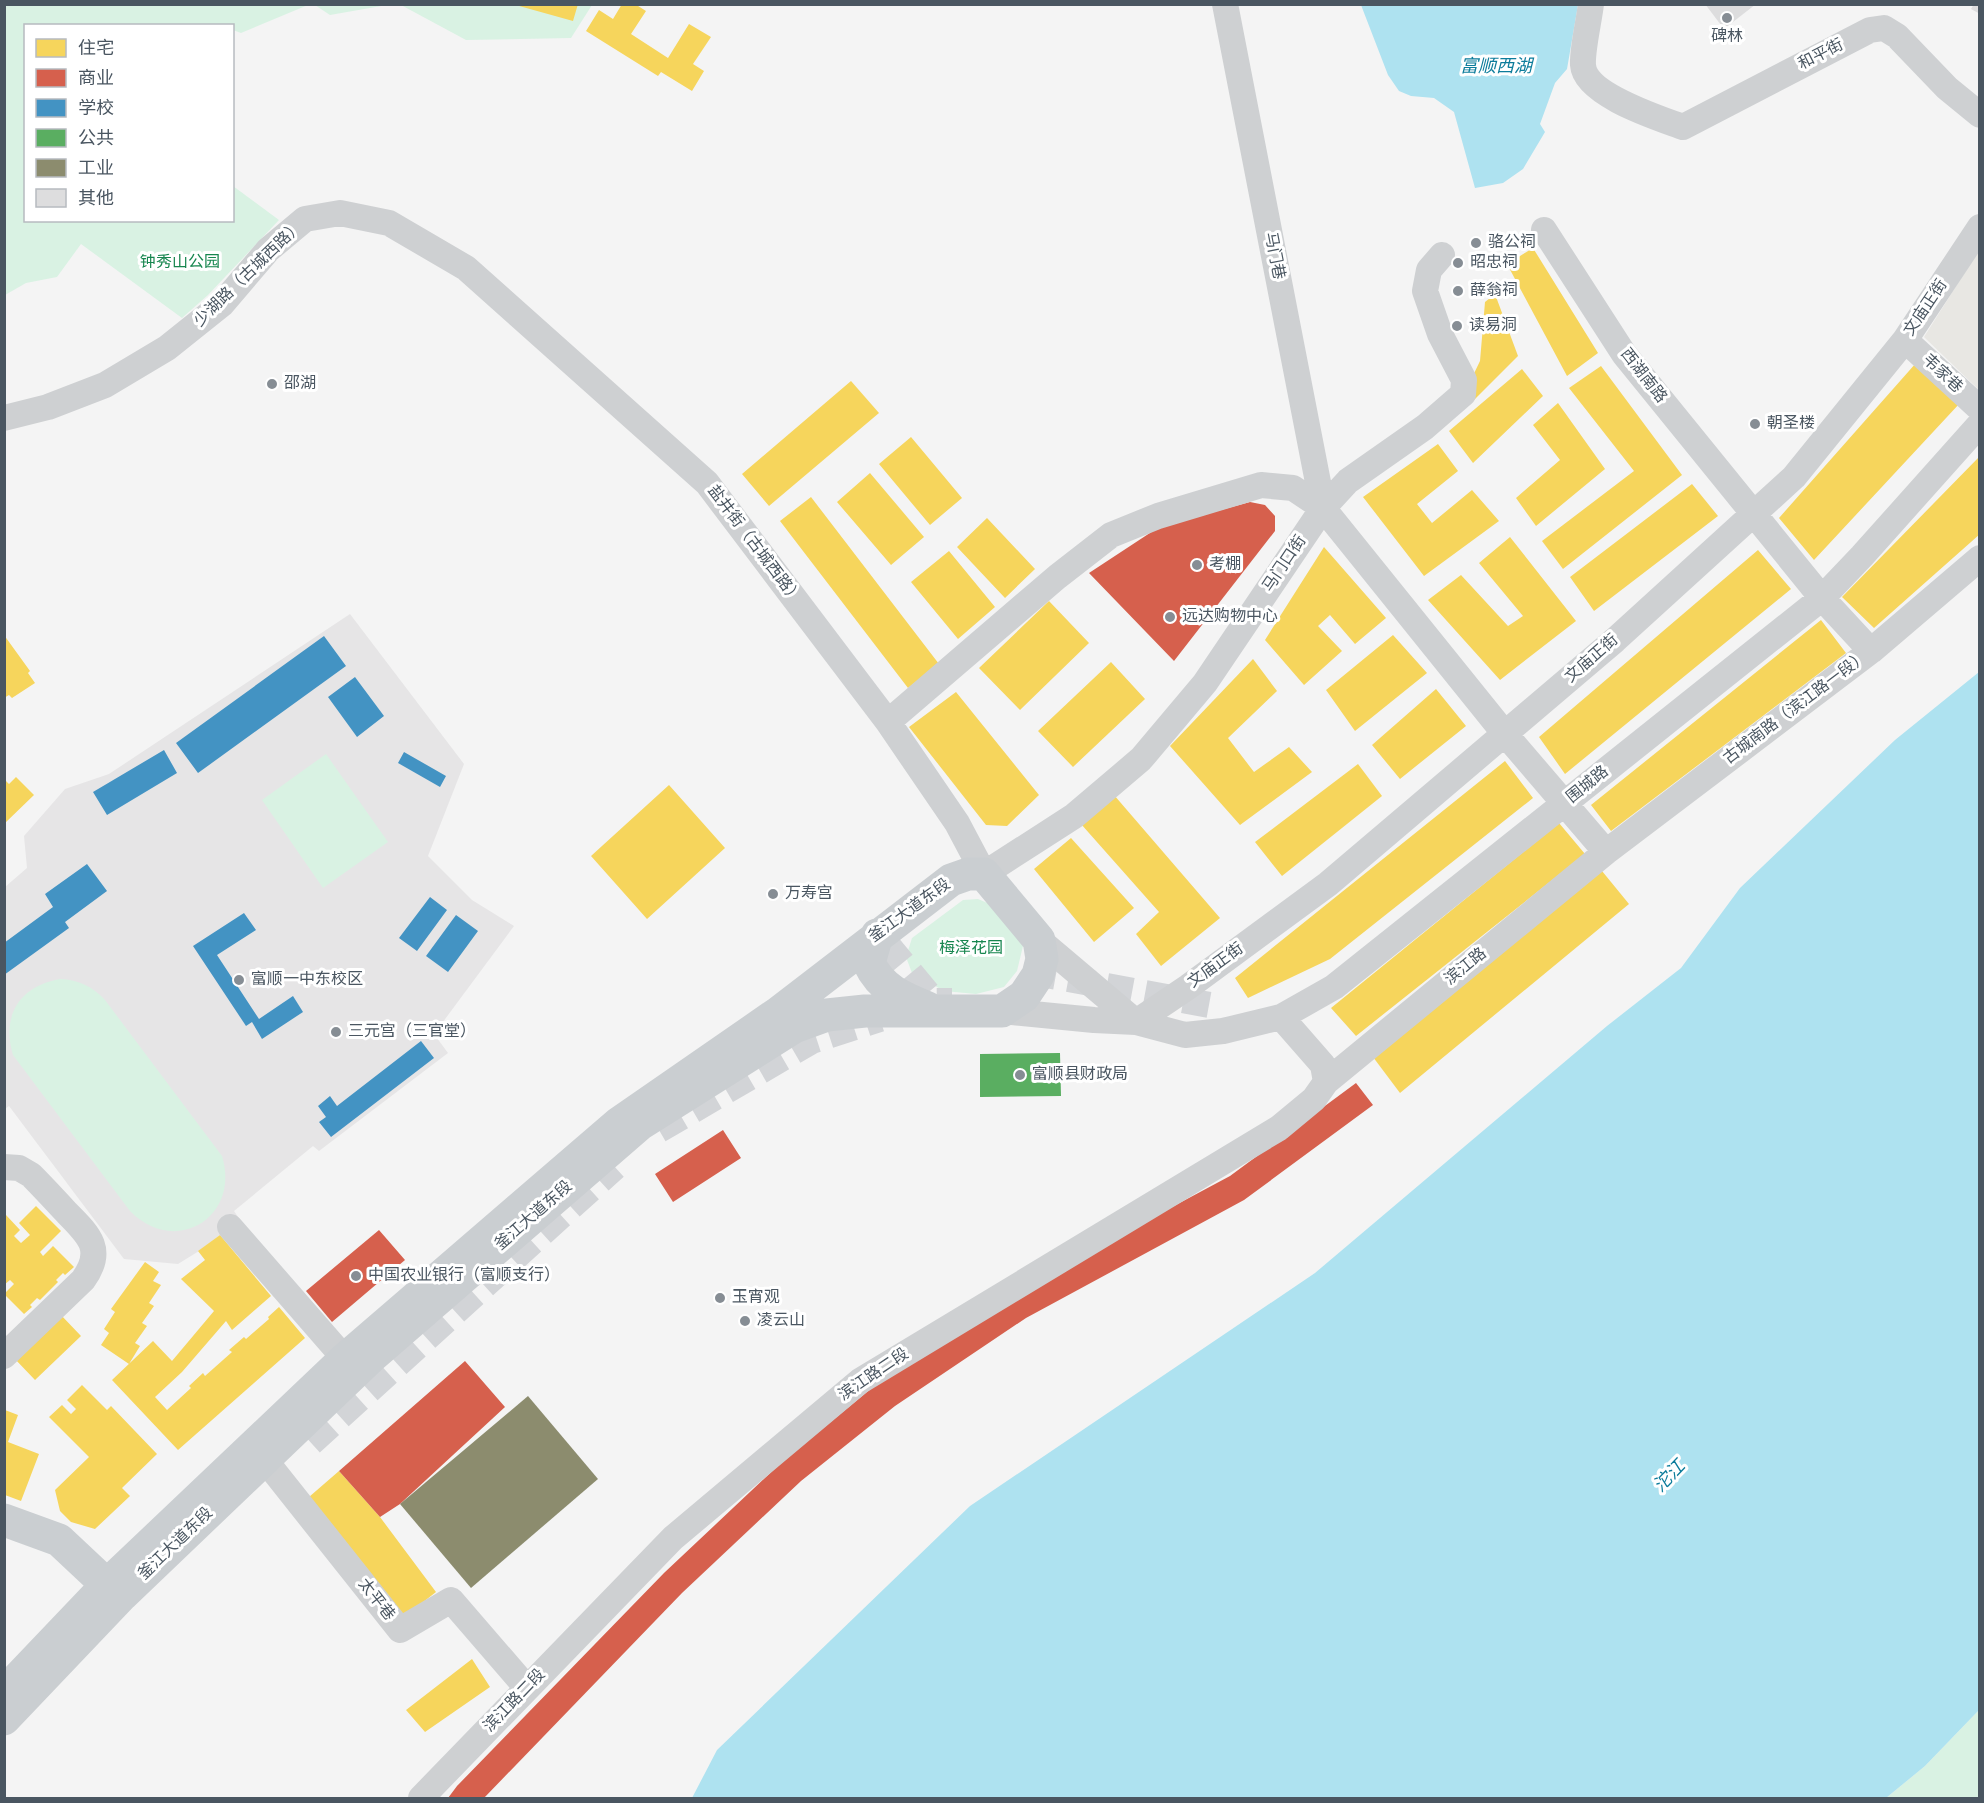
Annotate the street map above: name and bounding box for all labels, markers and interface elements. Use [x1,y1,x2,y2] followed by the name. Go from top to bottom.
[1720,11,1734,25] marker: 碑林
[24,24,234,222] legend
[1711,27,1743,47] place label: 碑林
[1795,35,1847,75] street label: 和平街
[78,38,114,61] text: 住宅
[1460,56,1535,79] water label: 富顺西湖
[78,68,114,91] text: 商业
[78,98,114,121] text: 学校
[78,128,114,151] text: 公共
[78,158,114,181] text: 工业
[78,188,114,211] text: 其他
[190,217,308,331] street label: 少湖路（古城西路）
[1260,231,1288,281] street label: 马门巷
[1488,233,1536,253] place label: 骆公祠
[1469,236,1483,250] marker: 骆公祠
[140,253,220,273] park label: 钟秀山公园
[1470,253,1518,273] place label: 昭忠祠
[1451,256,1465,270] marker: 昭忠祠
[1900,276,1952,340] street label: 文庙正街
[1470,281,1518,301] place label: 薛翁祠
[1451,284,1465,298] marker: 薛翁祠
[1469,316,1517,336] place label: 读易洞
[1450,319,1464,333] marker: 读易洞
[1615,345,1671,407] street label: 西湖南路
[1918,350,1966,398] street label: 韦家巷
[284,374,316,394] place label: 邵湖
[265,377,279,391] marker: 邵湖
[1767,414,1815,434] place label: 朝圣楼
[1748,417,1762,431] marker: 朝圣楼
[703,481,805,609] street label: 盐井街（古城西路）
[1259,532,1311,596] street label: 马门口街
[1209,555,1241,575] place label: 考棚
[1190,558,1204,572] marker: 考棚
[1182,607,1278,627] place label: 远达购物中心
[1163,610,1177,624] marker: 远达购物中心
[1561,630,1623,688] street label: 文庙正街
[1720,647,1872,769] street label: 古城南路（滨江路一段）
[1563,762,1613,808] street label: 围城路
[865,875,955,947] street label: 釜江大道东段
[785,884,833,904] place label: 万寿宫
[766,887,780,901] marker: 万寿宫
[939,939,1003,959] park label: 梅泽花园
[1184,939,1248,993] street label: 文庙正街
[1441,944,1491,990] street label: 滨江路
[251,970,363,990] place label: 富顺一中东校区
[232,973,246,987] marker: 富顺一中东校区
[348,1022,476,1042] place label: 三元宫（三官堂）
[329,1025,343,1039] marker: 三元宫（三官堂）
[1032,1065,1128,1085] place label: 富顺县财政局
[1013,1068,1027,1082] marker: 富顺县财政局
[491,1177,577,1255] street label: 釜江大道东段
[368,1266,560,1286] place label: 中国农业银行（富顺支行）
[349,1269,363,1283] marker: 中国农业银行（富顺支行）
[732,1288,780,1308] place label: 玉宵观
[713,1291,727,1305] marker: 玉宵观
[757,1311,805,1331] place label: 凌云山
[738,1314,752,1328] marker: 凌云山
[835,1344,913,1406] street label: 滨江路二段
[1649,1455,1692,1498] water label: 沱江
[135,1503,217,1585] street label: 釜江大道东段
[353,1575,399,1625] street label: 太平巷
[480,1665,550,1737] street label: 滨江路二段

